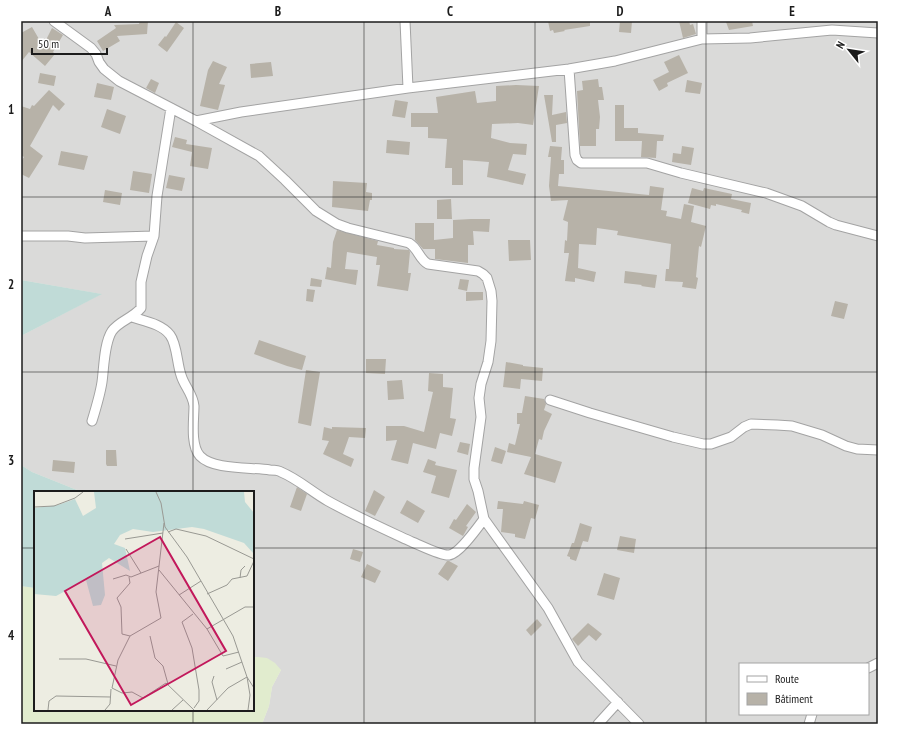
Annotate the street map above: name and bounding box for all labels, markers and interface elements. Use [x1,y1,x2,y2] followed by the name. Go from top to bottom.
[104,3,112,20] text: A
[275,3,281,20] text: B
[447,3,453,20] text: C
[617,3,624,20] text: D
[789,3,795,20] text: E
[32,30,107,56] scale bar
[829,30,869,70] north arrow
[38,36,59,51] text: 50 m
[833,39,848,51] text: N
[8,101,14,118] text: 1
[8,276,14,293] text: 2
[8,452,14,469] text: 3
[34,491,254,711] inset map
[8,627,15,644] text: 4
[739,663,869,715] legend
[775,671,799,686] text: Route
[775,691,813,706] text: Bâtiment

